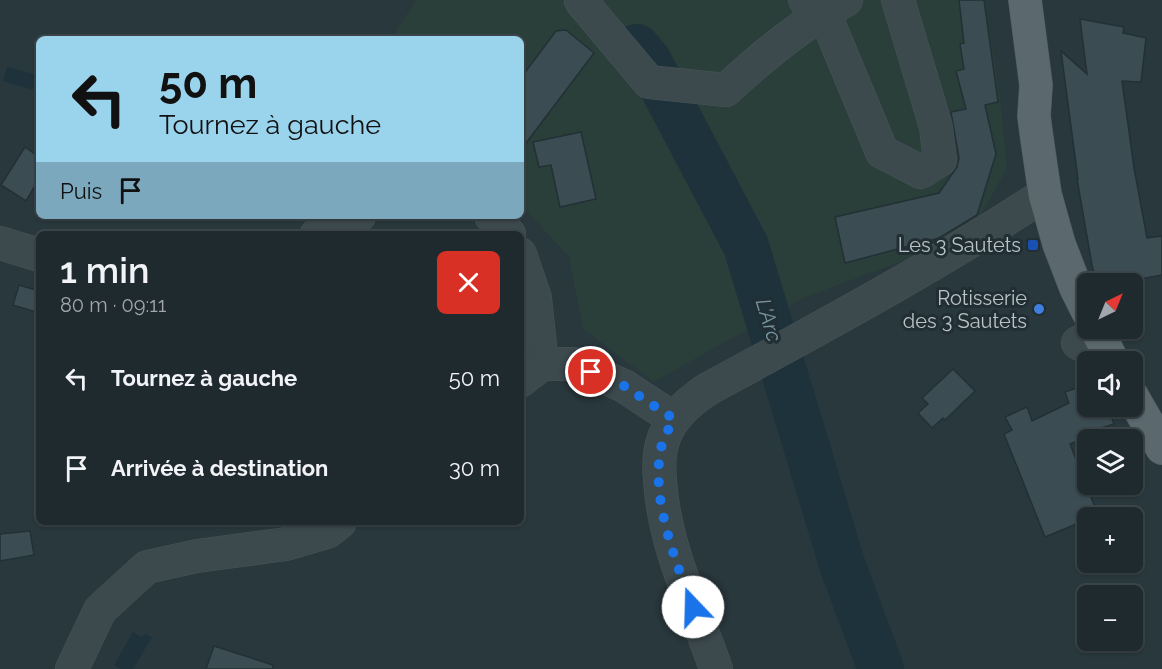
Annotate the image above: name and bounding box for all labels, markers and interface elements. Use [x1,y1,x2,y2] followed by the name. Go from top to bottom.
[159,59,257,108] text: 50 m
[60,60,138,138] icon: left
[159,109,381,140] text: Tournez à gauche
[114,174,147,207] icon: arrive
[60,178,102,204] text: Puis
[898,233,1021,257] place label: Les 3 Sautets
[1026,238,1040,252] marker: Les 3 Sautets
[60,249,149,291] text: 1 min
[437,251,500,314] button: close
[1077,273,1143,339] north arrow
[1077,273,1143,651] map controls
[903,286,1027,333] place label: Rotisserie des 3 Sautets
[60,293,166,317] text: 80 m · 09:11
[751,295,787,345] water label: L'Arc
[1032,302,1046,316] marker: Rotisserie des 3 Sautets
[565,346,616,397] pin
[1077,351,1143,417] button: sound
[574,355,607,388] icon: arrive
[60,362,93,395] icon: left
[111,365,297,391] text: Tournez à gauche
[449,365,500,391] text: 50 m
[1077,429,1143,495] button: layers
[60,452,93,485] icon: arrive
[111,455,328,481] text: Arrivée à destination
[449,455,500,481] text: 30 m
[1077,507,1143,573] button: +
[661,575,725,639] position arrow
[1077,585,1143,651] button: −

